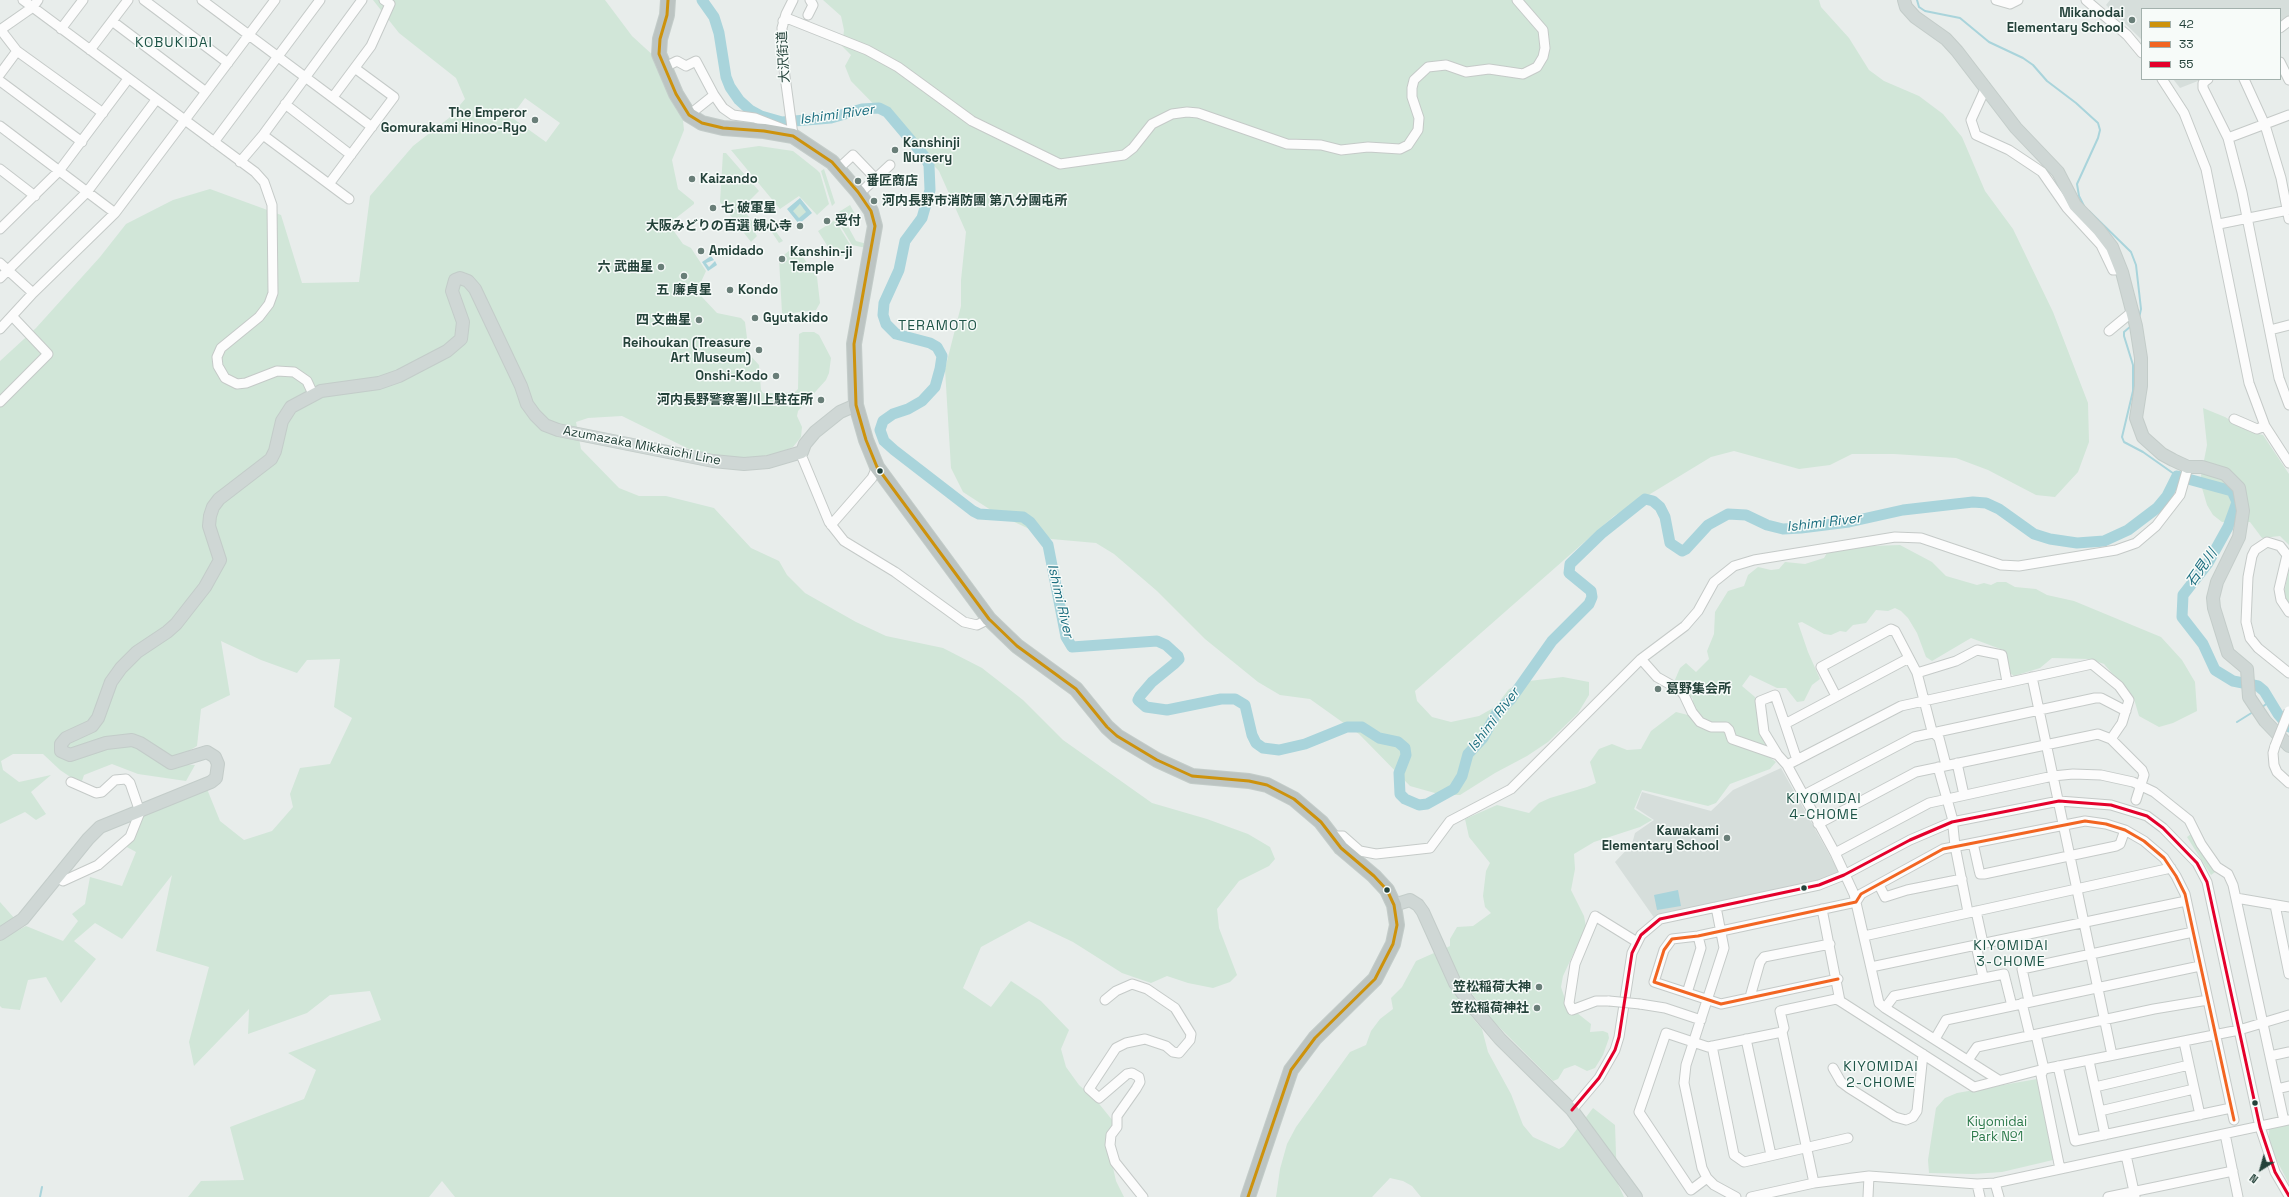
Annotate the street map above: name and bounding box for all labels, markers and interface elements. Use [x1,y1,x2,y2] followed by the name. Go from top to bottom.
[2007,5,2124,36] place label: Mikanodai Elementary School
[2141,8,2281,80] legend
[2127,15,2137,25] marker: Mikanodai Elementary School
[2179,16,2194,32] text: 42
[775,31,793,83] street label: 大沢街道
[135,35,213,51] district label: KOBUKIDAI
[2179,36,2194,52] text: 33
[2179,56,2193,72] text: 55
[799,101,875,129] water label: Ishimi River
[381,105,527,136] place label: The Emperor Gomurakami Hinoo-Ryo
[530,115,540,125] marker: The Emperor Gomurakami Hinoo-Ryo
[903,135,960,166] place label: Kanshinji Nursery
[890,145,900,155] marker: Kanshinji Nursery
[700,171,758,187] place label: Kaizando
[866,173,918,189] place label: 番匠商店
[687,174,697,184] marker: Kaizando
[853,176,863,186] marker: 番匠商店
[882,193,1067,209] place label: 河内長野市消防團 第八分團屯所
[869,196,879,206] marker: 河内長野市消防團 第八分團屯所
[721,200,776,216] place label: 七 破軍星
[708,203,718,213] marker: 七 破軍星
[835,213,861,229] place label: 受付
[822,216,832,226] marker: 受付
[646,218,792,234] place label: 大阪みどりの百選 観心寺
[795,221,805,231] marker: 大阪みどりの百選 観心寺
[709,243,764,259] place label: Amidado
[790,244,853,275] place label: Kanshin-ji Temple
[696,246,706,256] marker: Amidado
[777,254,787,264] marker: Kanshin-ji Temple
[598,259,653,275] place label: 六 武曲星
[656,262,666,272] marker: 六 武曲星
[679,271,689,281] marker: 五 廉貞星
[656,282,712,298] place label: 五 廉貞星
[738,282,778,298] place label: Kondo
[725,285,735,295] marker: Kondo
[763,310,828,326] place label: Gyutakido
[636,312,691,328] place label: 四 文曲星
[750,313,760,323] marker: Gyutakido
[694,315,704,325] marker: 四 文曲星
[898,318,978,334] district label: TERAMOTO
[623,335,751,366] place label: Reihoukan (Treasure Art Museum)
[754,345,764,355] marker: Reihoukan (Treasure Art Museum)
[695,368,768,384] place label: Onshi-Kodo
[771,371,781,381] marker: Onshi-Kodo
[657,392,813,408] place label: 河内長野警察署川上駐在所
[816,395,826,405] marker: 河内長野警察署川上駐在所
[562,423,722,469] street label: Azumazaka Mikkaichi Line
[875,466,885,476] unlabelled marker
[1786,510,1862,536] water label: Ishimi River
[2183,546,2221,590] water label: 石見川
[1043,563,1077,639] water label: Ishimi River
[1666,681,1731,697] place label: 葛野集会所
[1653,684,1663,694] marker: 葛野集会所
[1465,685,1523,755] water label: Ishimi River
[1786,791,1862,824] district label: KIYOMIDAI 4-CHOME
[1602,823,1719,854] place label: Kawakami Elementary School
[1722,833,1732,843] marker: Kawakami Elementary School
[1799,883,1809,893] unlabelled marker
[1382,885,1392,895] unlabelled marker
[1973,938,2049,970] district label: KIYOMIDAI 3-CHOME
[1453,979,1531,995] place label: 笠松稲荷大神
[1534,982,1544,992] marker: 笠松稲荷大神
[1451,1000,1529,1016] place label: 笠松稲荷神社
[1532,1003,1542,1013] marker: 笠松稲荷神社
[1843,1059,1919,1092] district label: KIYOMIDAI 2-CHOME
[2250,1098,2260,1108] unlabelled marker
[1967,1114,2027,1145] park label: Kiyomidai Park №1
[2241,1149,2281,1189] north arrow
[2247,1171,2261,1186] text: N

